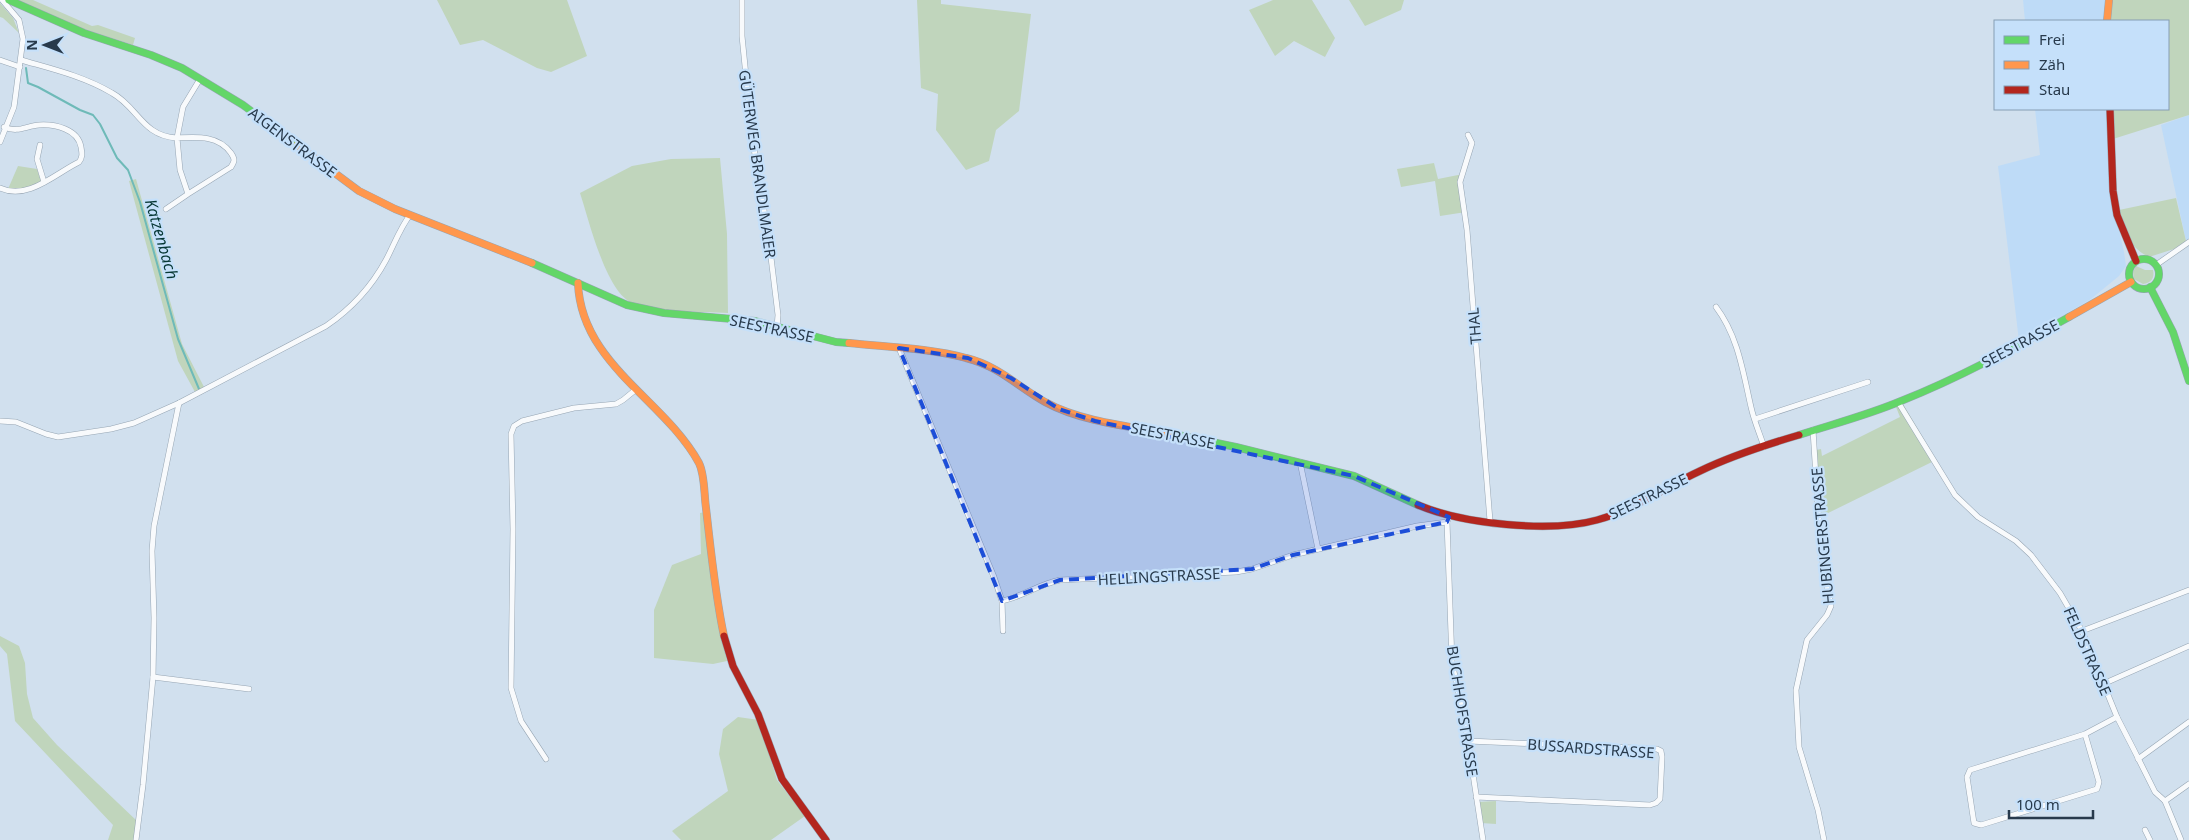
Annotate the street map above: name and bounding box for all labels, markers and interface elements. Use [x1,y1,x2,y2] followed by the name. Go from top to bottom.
[20,20,70,70] north arrow
[1994,20,2169,110] legend
[2039,29,2065,49] text: Frei
[22,39,41,51] text: N
[2039,54,2065,74] text: Zäh
[735,69,781,260] street label: GÜTERWEG BRANDLMAIER
[2039,79,2070,99] text: Stau
[245,102,341,182] street label: AIGENSTRASSE
[140,196,184,282] water label: Katzenbach
[1462,307,1486,345] street label: THAL
[728,309,816,347] street label: SEESTRASSE
[1978,314,2062,372] street label: SEESTRASSE
[1129,417,1217,453] street label: SEESTRASSE
[1806,467,1838,605] street label: HUBINGERSTRASSE
[1605,468,1691,524] street label: SEESTRASSE
[1097,563,1221,589] street label: HELLINGSTRASSE
[2059,603,2117,699] street label: FELDSTRASSE
[1443,644,1483,778] street label: BUCHHOFSTRASSE
[1527,734,1655,762] street label: BUSSARDSTRASSE
[2009,788,2093,820] scale bar
[2016,794,2060,814] text: 100 m

